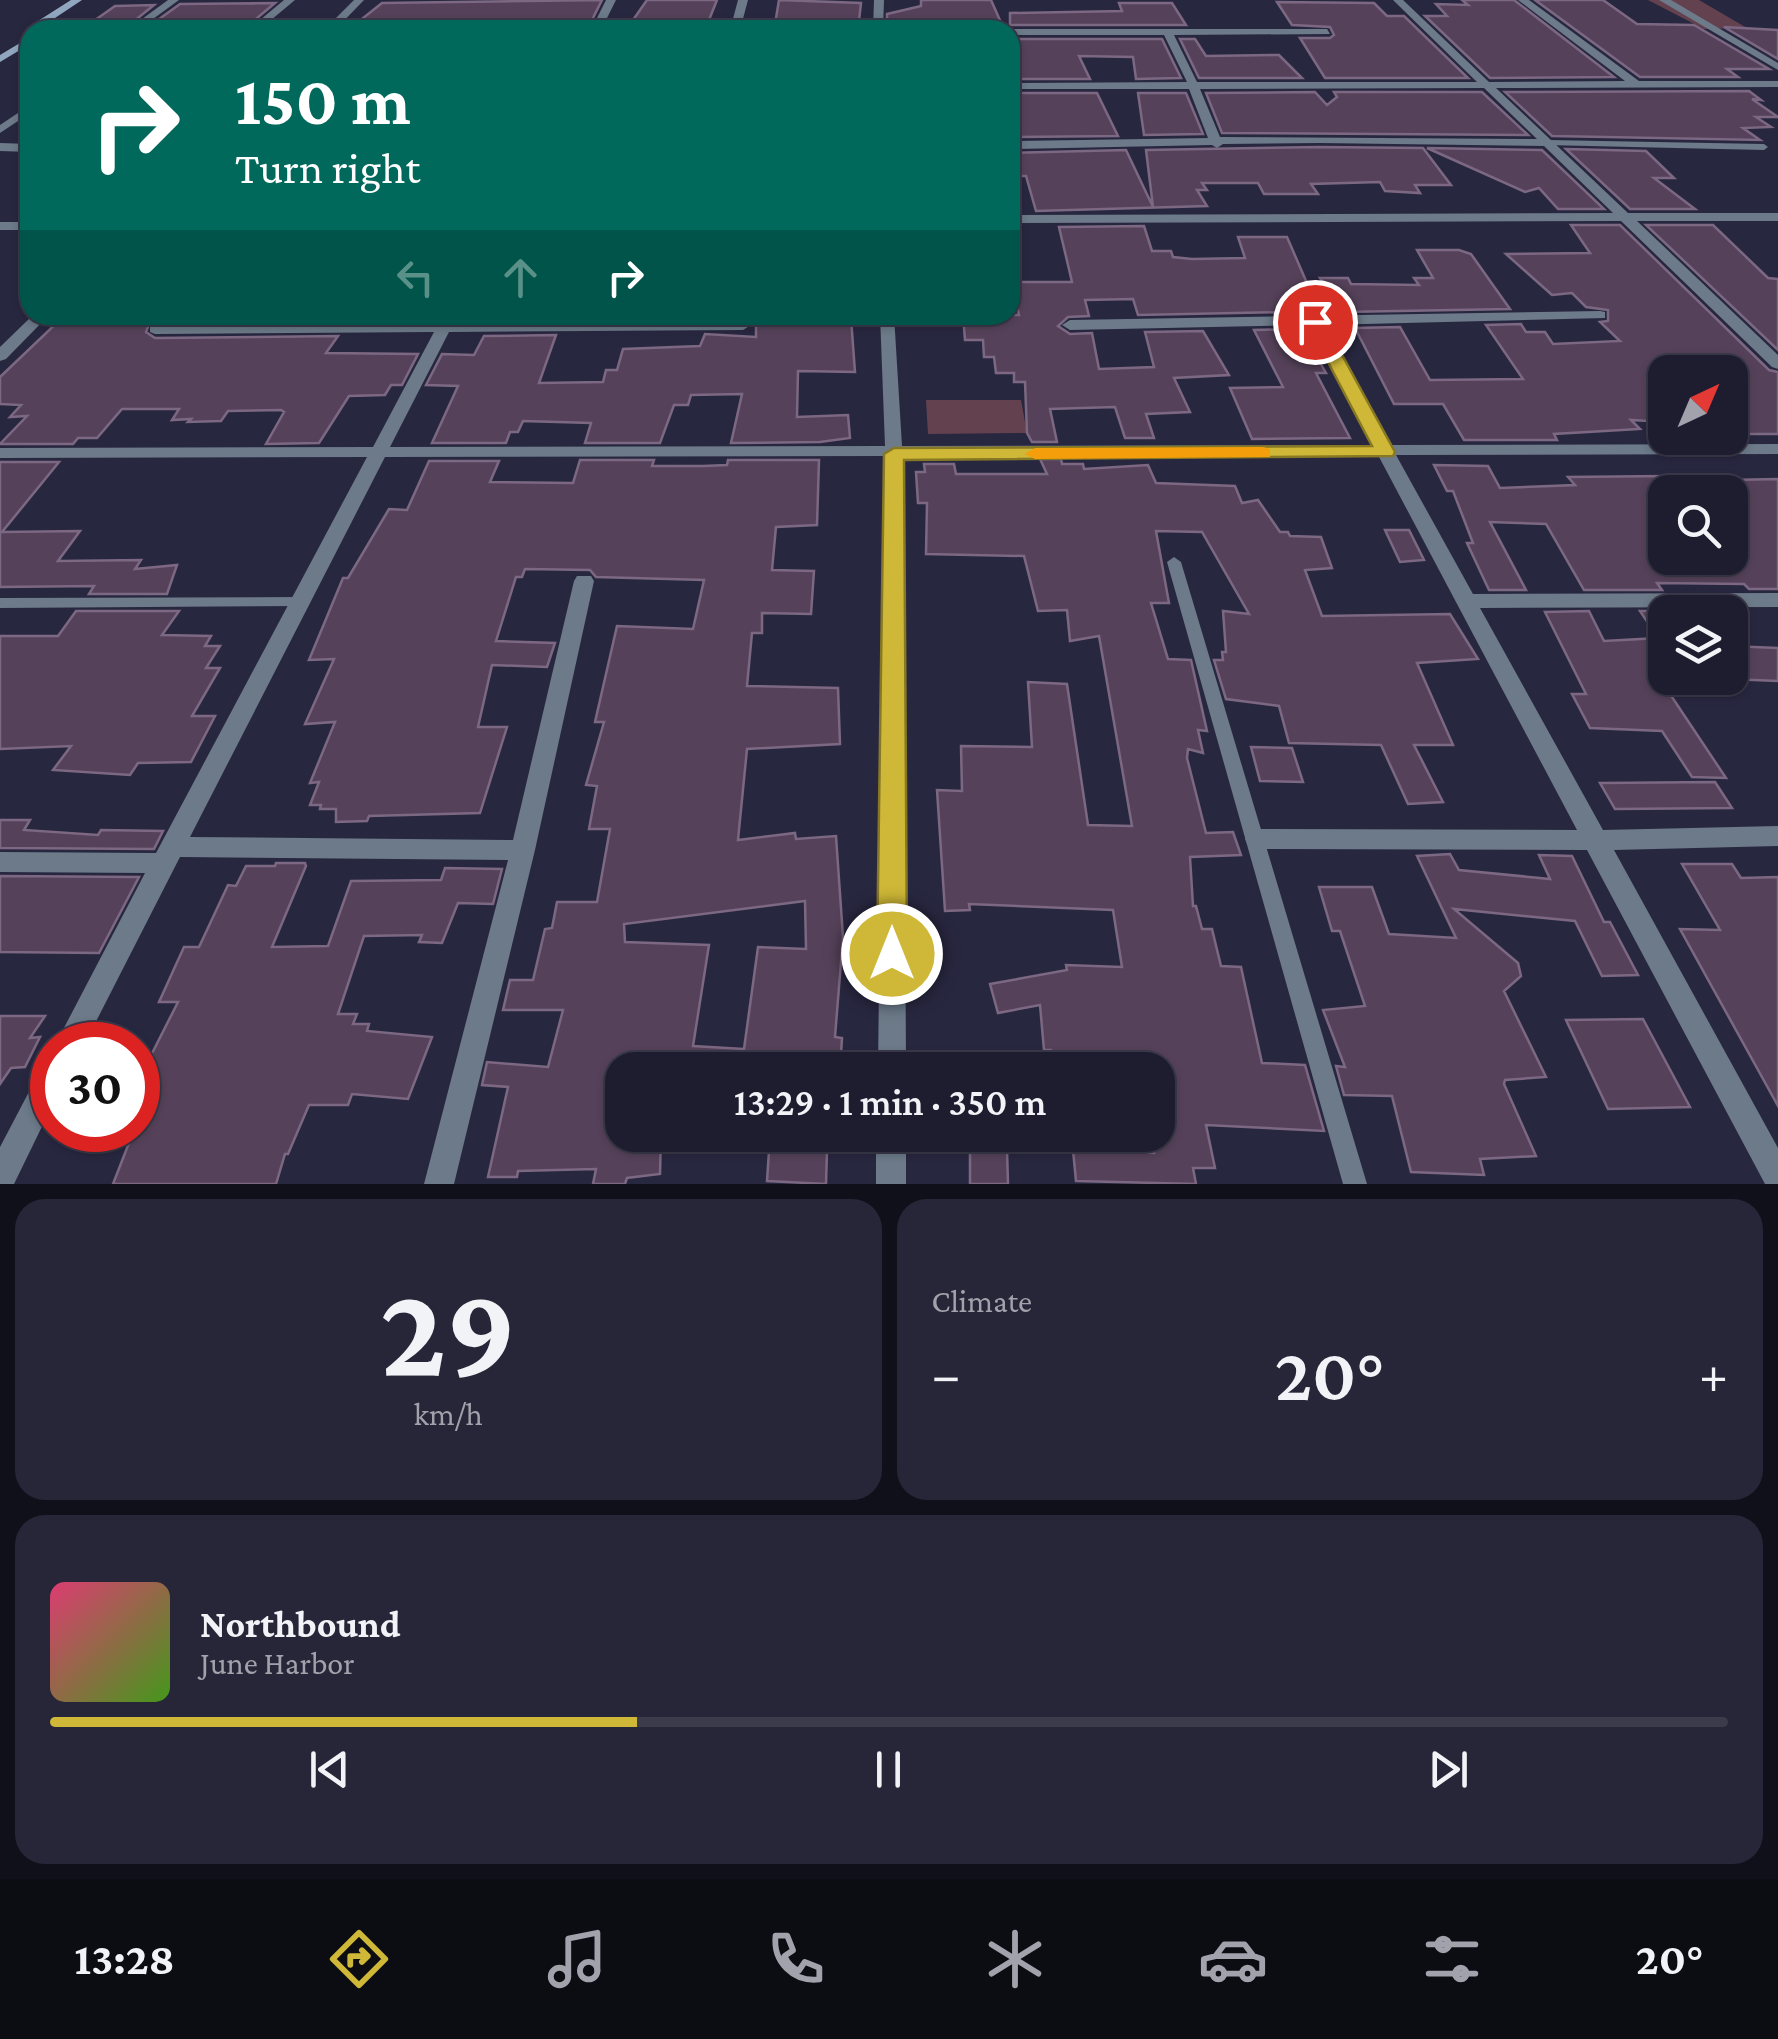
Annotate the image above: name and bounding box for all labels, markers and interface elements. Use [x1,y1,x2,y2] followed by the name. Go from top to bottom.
[70,60,200,190] icon: right
[235,61,411,139] text: 150 m
[235,143,420,193] text: Turn right
[388,250,443,305] icon: left
[493,250,548,305] icon: ahead
[598,250,653,305] icon: right
[1273,280,1358,365] pin
[1288,295,1343,350] icon: arrive
[1648,355,1748,455] north arrow
[1648,355,1748,695] map controls
[1648,475,1748,575] button: search
[1648,595,1748,695] button: layers
[840,902,944,1006] position arrow
[30,1022,160,1152] speed limit sign: 30
[734,1081,1046,1123] text: 13:29 · 1 min · 350 m
[380,1258,517,1403] text: 29
[932,1283,1032,1319] text: Climate
[1275,1333,1385,1416] text: 20°
[932,1344,961,1405] text: −
[1699,1344,1728,1405] text: +
[414,1396,483,1432] text: km/h
[200,1603,401,1645] text: Northbound
[200,1645,355,1681] text: June Harbor
[302,1742,357,1797] icon: previous
[861,1742,916,1797] icon: pause
[1421,1742,1476,1797] icon: next
[324,1924,394,1994] icon: directions
[542,1924,612,1994] icon: music
[761,1924,831,1994] icon: phone
[980,1924,1050,1994] icon: climate
[1198,1924,1268,1994] icon: car
[1417,1924,1487,1994] icon: filters
[74,1934,175,1984] text: 13:28
[1636,1934,1704,1984] text: 20°

